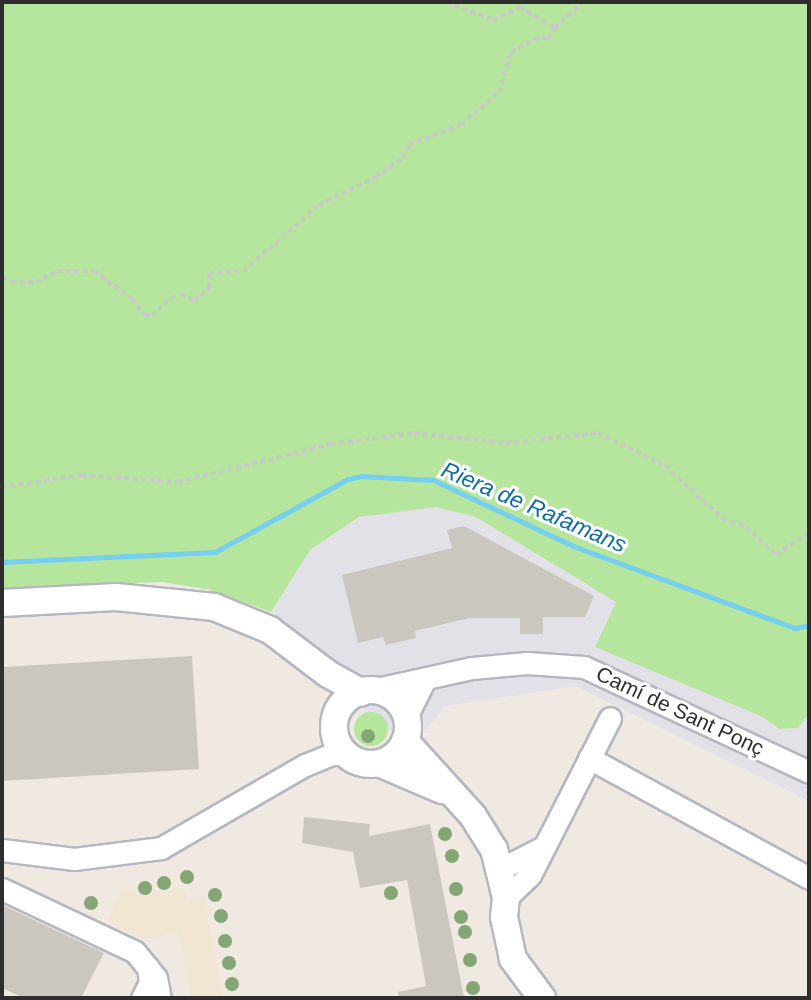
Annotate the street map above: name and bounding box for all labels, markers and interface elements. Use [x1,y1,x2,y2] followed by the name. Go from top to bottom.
[437,456,631,558] water label: Riera de Rafamans
[592,661,768,761] street label: Camí de Sant Ponç

